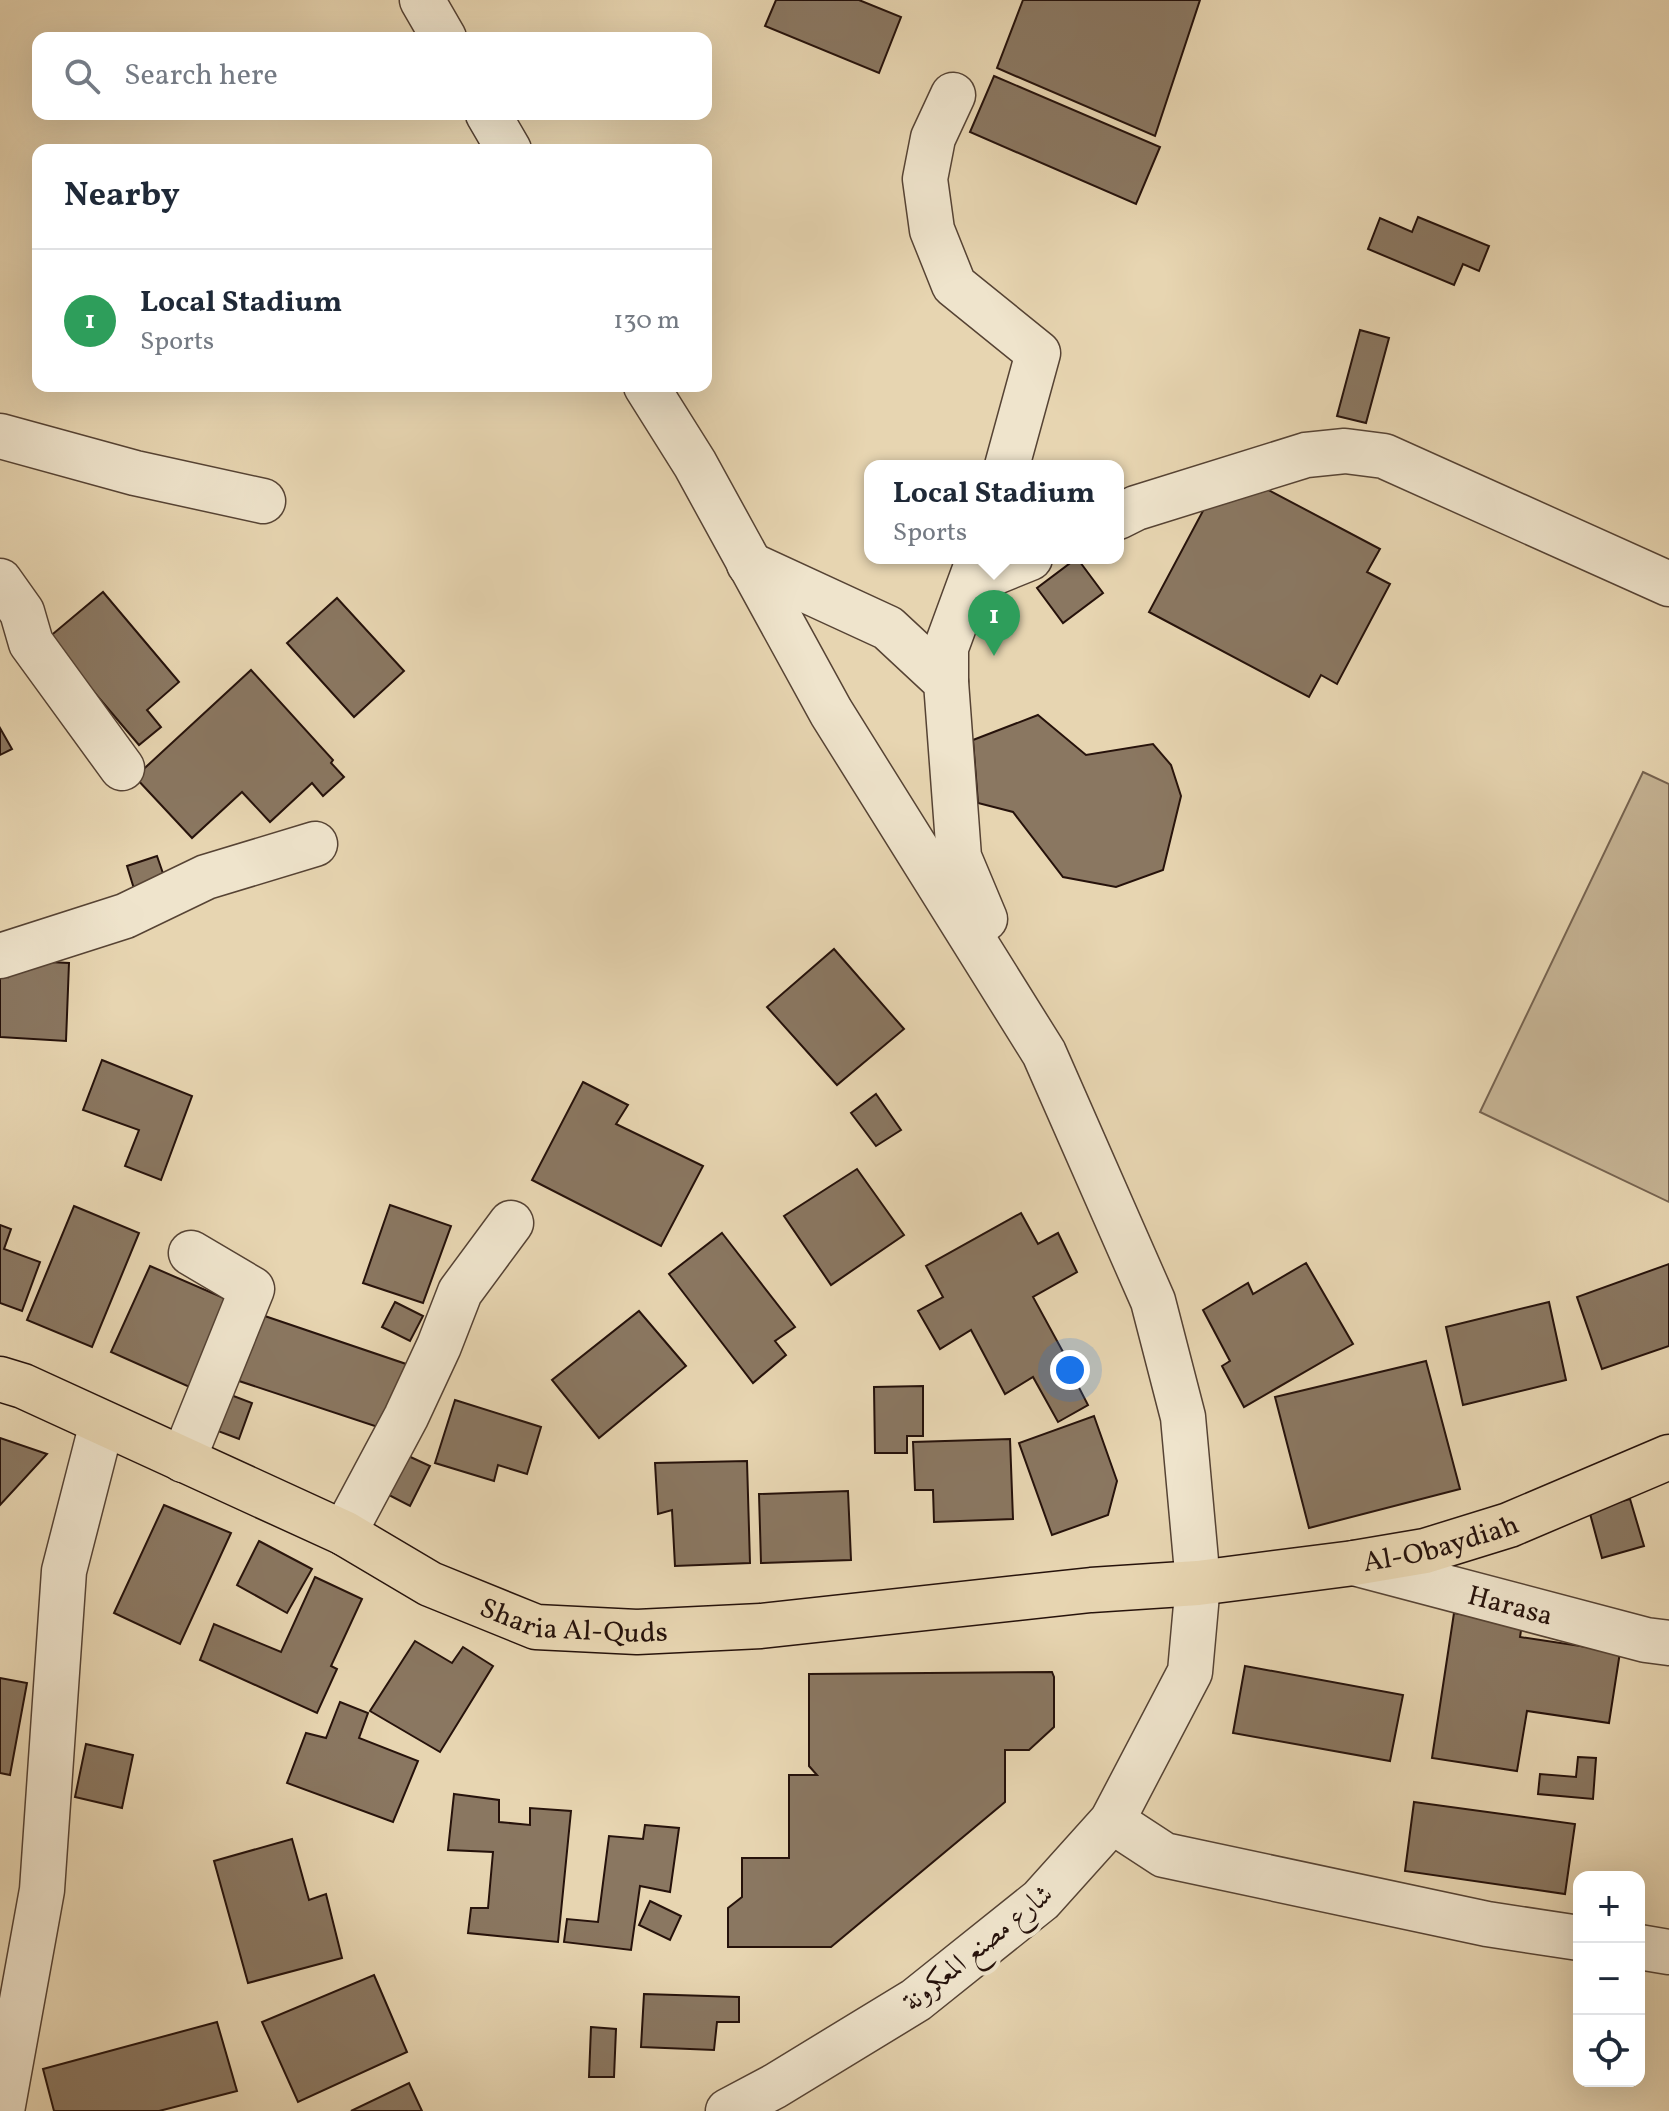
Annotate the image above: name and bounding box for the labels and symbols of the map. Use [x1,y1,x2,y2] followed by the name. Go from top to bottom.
[968,590,1020,656] pin: 1
[1050,1350,1090,1390] your location
[1360,1506,1525,1583] street label: Al-Obaydiah
[1463,1577,1557,1637] street label: Harasa
[473,1589,669,1654] street label: Sharia Al-Quds
[895,1876,1065,2025] street label: شارع مصنع المعكرونة

